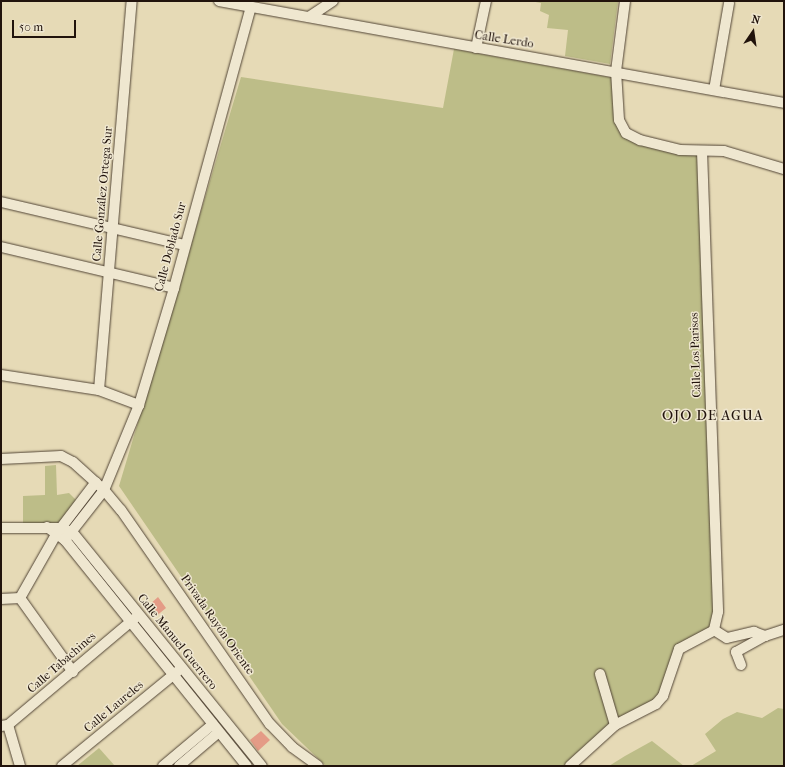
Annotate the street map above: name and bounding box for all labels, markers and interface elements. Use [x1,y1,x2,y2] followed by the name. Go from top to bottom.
[14,12,78,38] scale bar
[733,12,773,52] north arrow
[750,13,761,27] text: N
[19,20,43,34] text: 50 m
[473,28,535,52] street label: Calle Lerdo
[90,126,116,262] street label: Calle González Ortega Sur
[152,201,190,293] street label: Calle Doblado Sur
[687,312,705,398] street label: Calle Los Parisos
[662,408,764,424] district label: OJO DE AGUA
[177,572,257,678] street label: Privada Rayón Oriente
[134,591,220,693] street label: Calle Manuel Guerrero
[25,629,99,697] street label: Calle Tabachines
[82,678,146,736] street label: Calle Laureles

